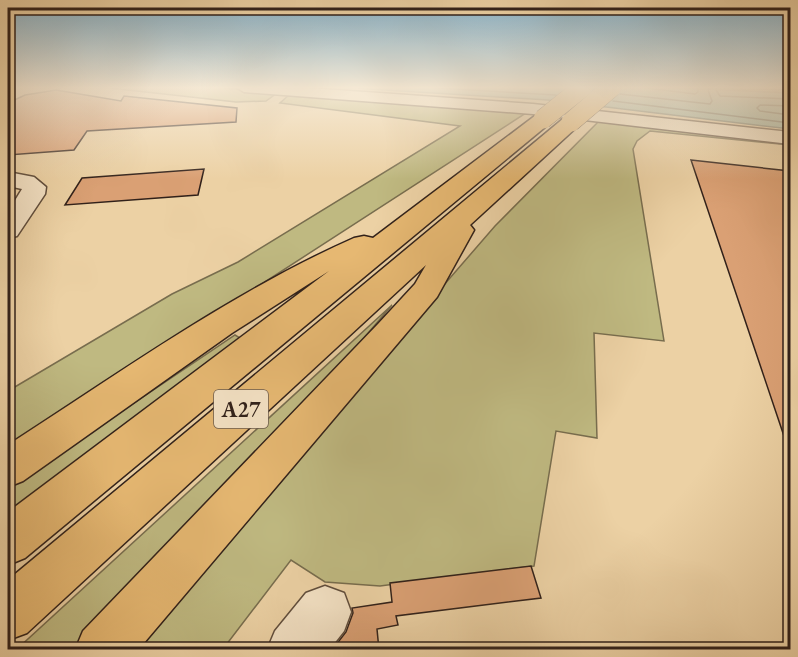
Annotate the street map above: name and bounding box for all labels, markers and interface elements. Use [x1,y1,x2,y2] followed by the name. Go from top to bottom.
[214,390,268,428] road number: A27

